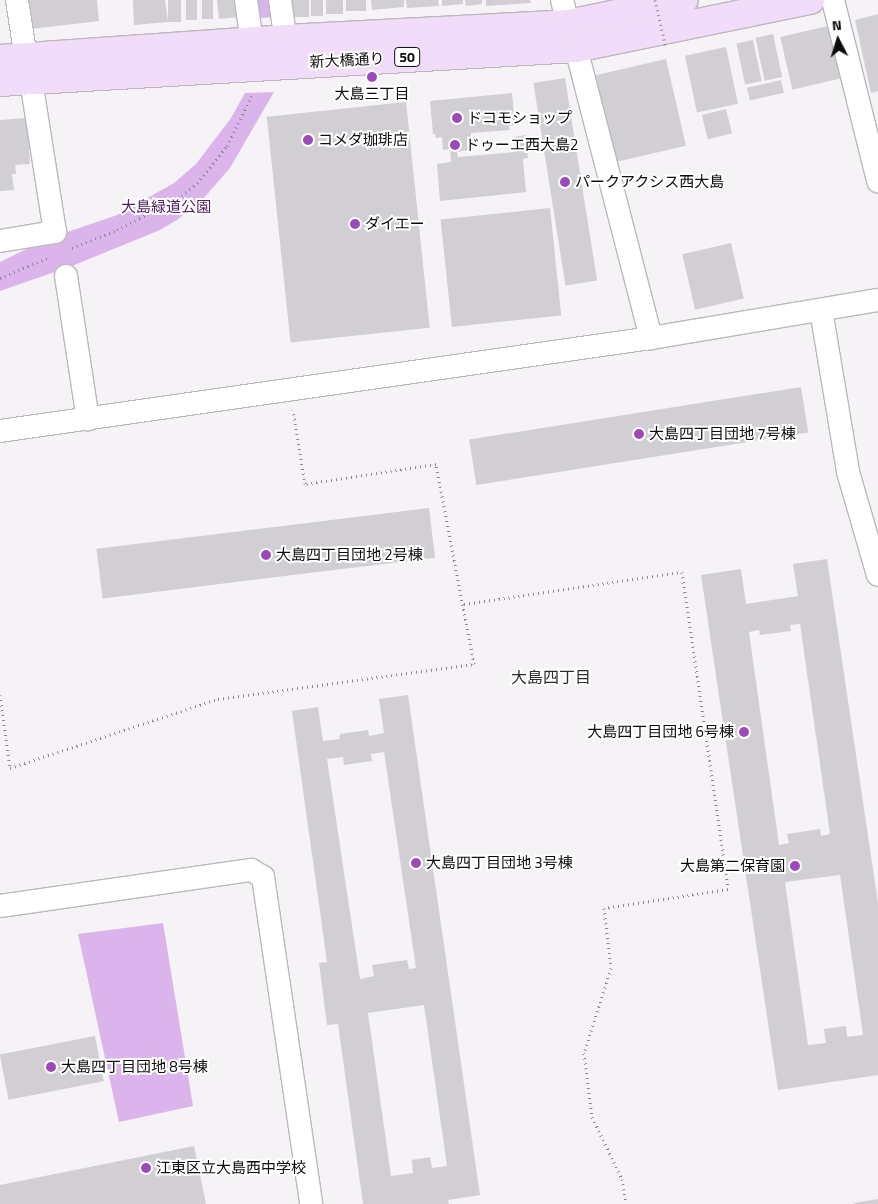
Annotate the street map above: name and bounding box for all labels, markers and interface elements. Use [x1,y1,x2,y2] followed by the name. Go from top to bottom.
[831,14,842,35] text: N
[813,15,863,65] north arrow
[393,46,421,68] road number: 50
[309,49,385,71] street label: 新大橋通り
[366,71,378,83] marker: 大島三丁目
[335,85,409,103] place label: 大島三丁目
[467,109,572,127] place label: ドコモショップ
[451,112,463,124] marker: ドコモショップ
[318,131,408,149] place label: コメダ珈琲店
[302,134,314,146] marker: コメダ珈琲店
[465,136,578,154] place label: ドゥーエ西大島2
[449,139,461,151] marker: ドゥーエ西大島2
[575,173,725,191] place label: パークアクシス西大島
[559,176,571,188] marker: パークアクシス西大島
[121,198,211,216] park label: 大島緑道公園
[365,215,425,233] place label: ダイエー
[349,218,361,230] marker: ダイエー
[649,425,796,443] place label: 大島四丁目団地 7号棟
[633,428,645,440] marker: 大島四丁目団地 7号棟
[276,546,423,564] place label: 大島四丁目団地 2号棟
[260,549,272,561] marker: 大島四丁目団地 2号棟
[511,667,591,687] district label: 大島四丁目
[587,723,734,741] place label: 大島四丁目団地 6号棟
[738,726,750,738] marker: 大島四丁目団地 6号棟
[426,854,573,872] place label: 大島四丁目団地 3号棟
[410,857,422,869] marker: 大島四丁目団地 3号棟
[680,857,785,875] place label: 大島第二保育園
[789,860,801,872] marker: 大島第二保育園
[61,1058,208,1076] place label: 大島四丁目団地 8号棟
[45,1061,57,1073] marker: 大島四丁目団地 8号棟
[156,1159,306,1177] place label: 江東区立大島西中学校
[140,1162,152,1174] marker: 江東区立大島西中学校

